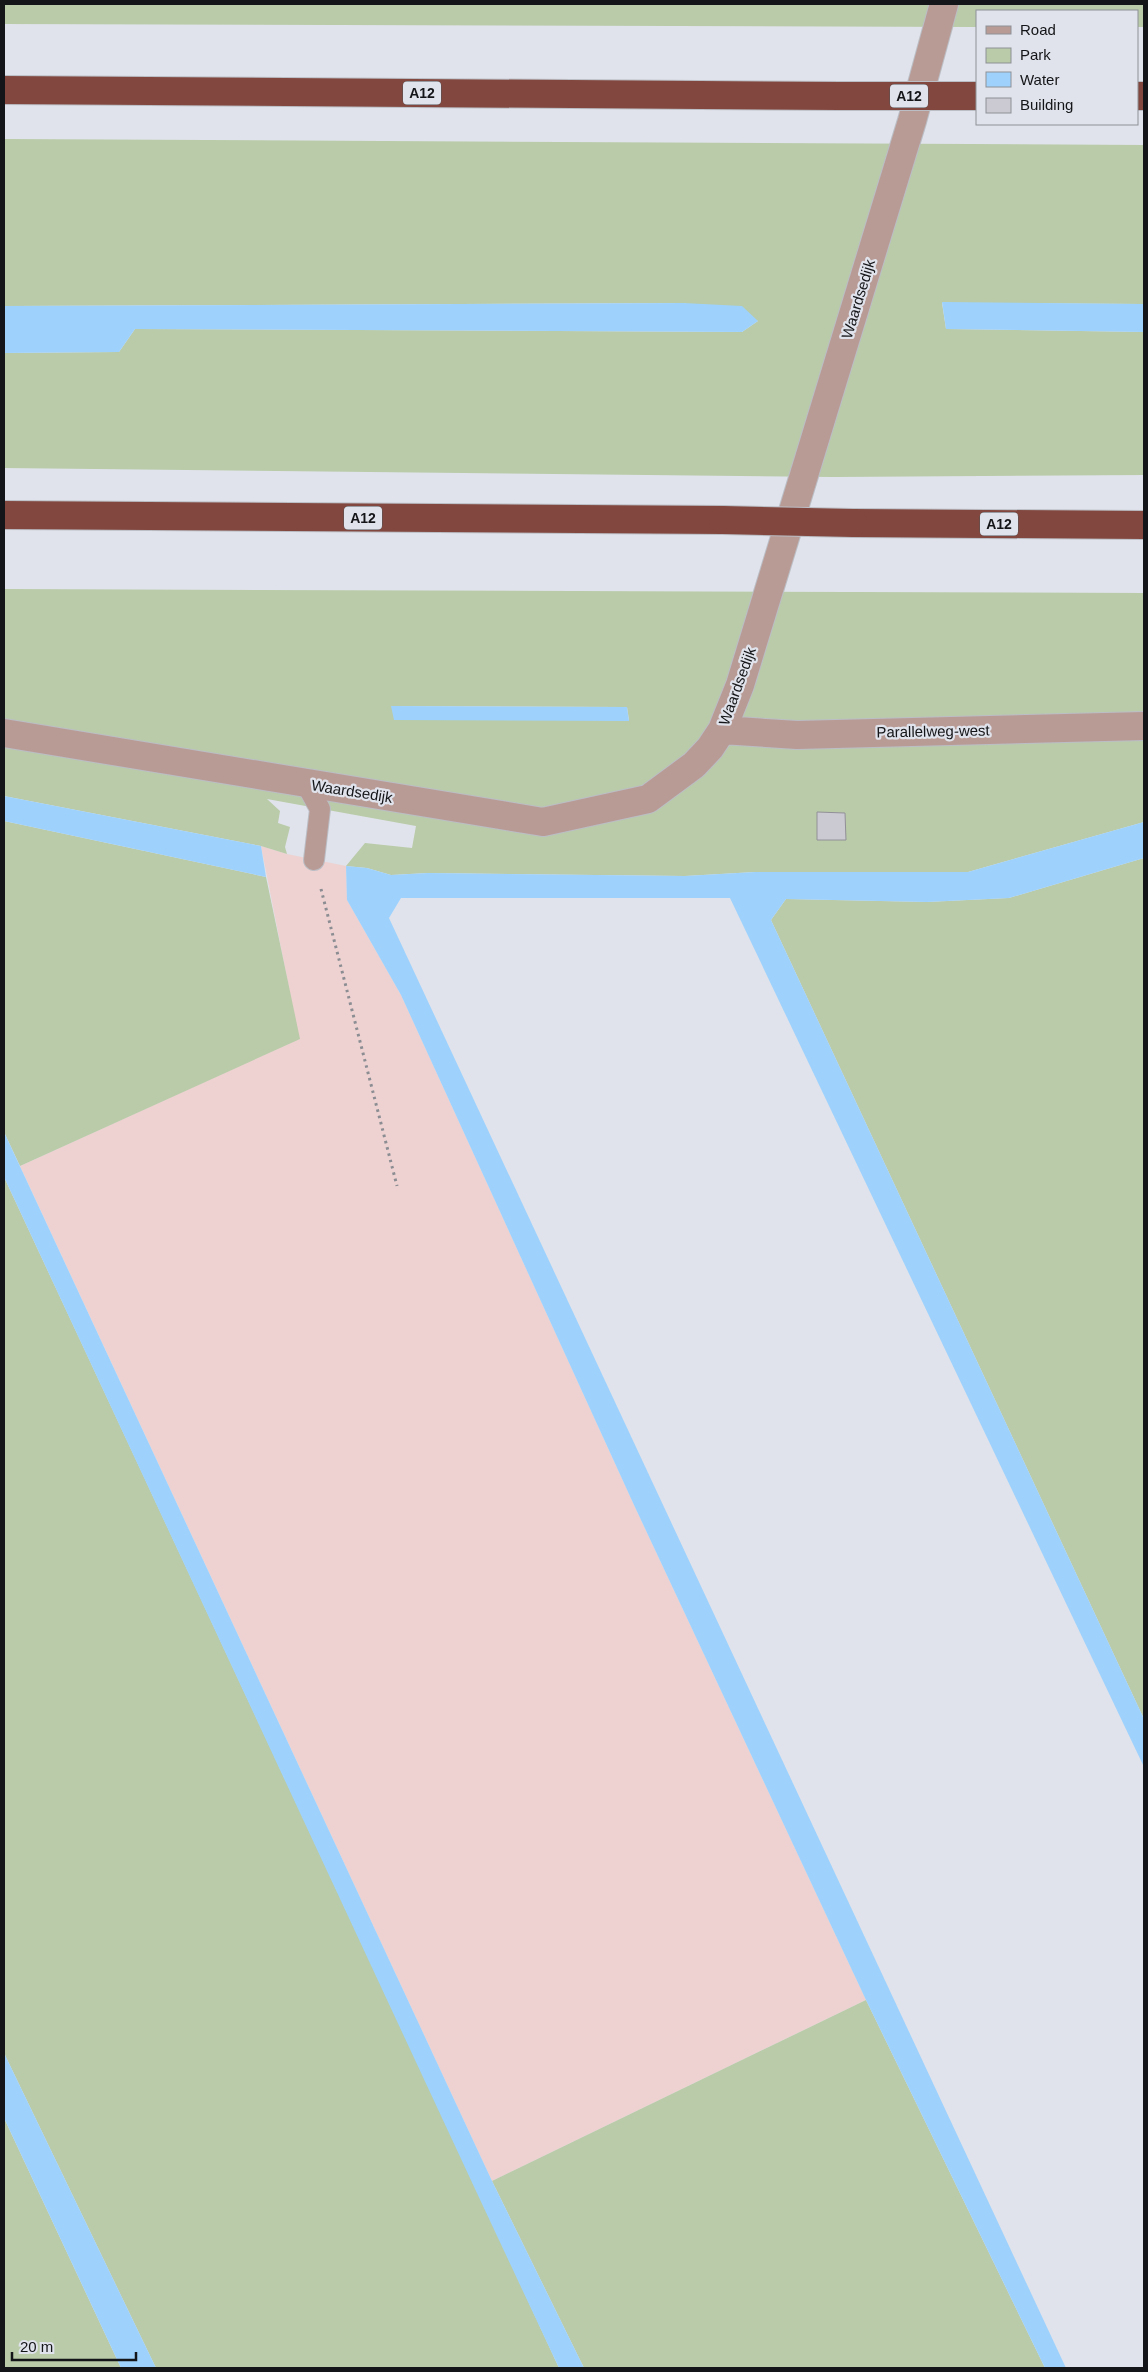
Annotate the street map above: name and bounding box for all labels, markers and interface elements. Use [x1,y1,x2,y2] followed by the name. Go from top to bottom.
[976,10,1138,125] legend
[1020,21,1056,38] text: Road
[1020,46,1051,63] text: Park
[1020,71,1059,88] text: Water
[403,82,441,105] road number: A12
[890,84,928,108] road number: A12
[1020,96,1073,113] text: Building
[838,257,878,341] street label: Waardsedijk
[344,506,382,530] road number: A12
[980,512,1018,536] road number: A12
[715,644,759,727] street label: Waardsedijk
[876,721,991,740] street label: Parallelweg-west
[310,776,394,806] street label: Waardsedijk
[12,2330,136,2362] scale bar
[20,2338,53,2355] text: 20 m

